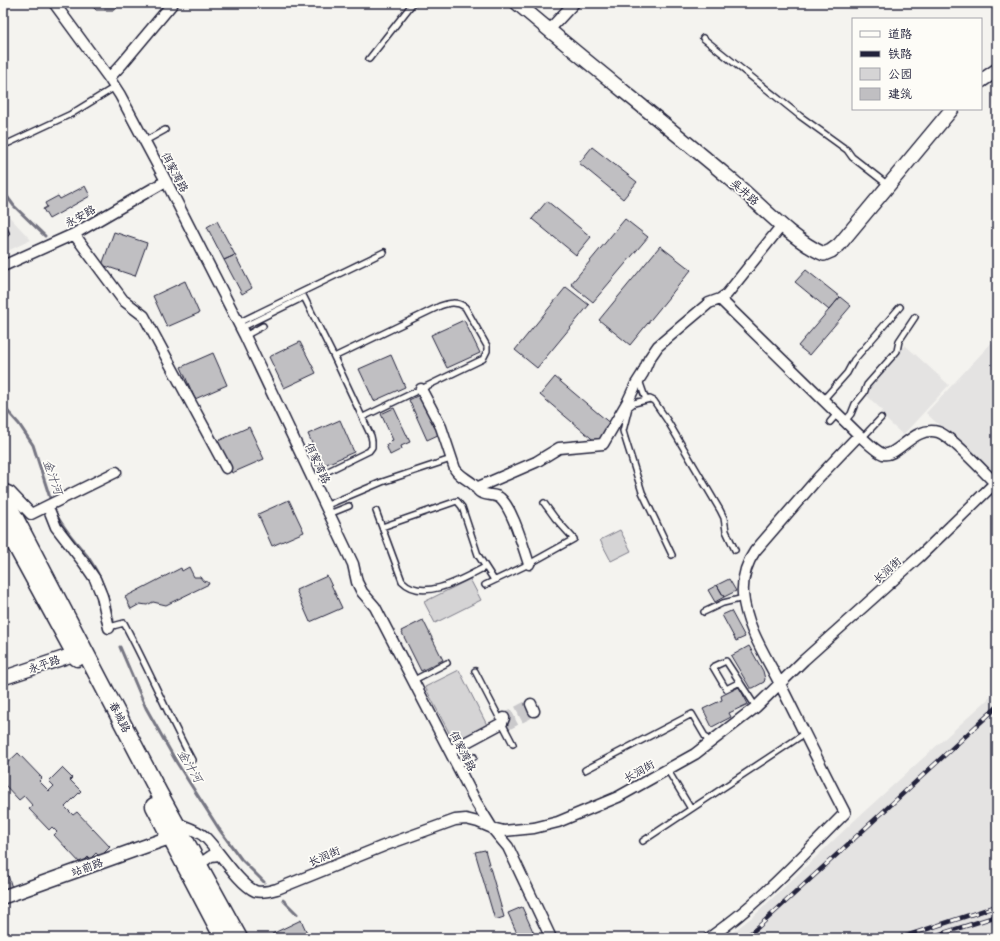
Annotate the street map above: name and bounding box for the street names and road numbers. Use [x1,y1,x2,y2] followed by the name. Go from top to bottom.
[158,149,192,195] street label: 佴家湾路
[727,176,762,209] street label: 吴井路
[62,202,98,231] street label: 永安路
[301,440,334,486] street label: 佴家湾路
[870,553,905,587] street label: 长润街
[26,652,62,677] street label: 永平路
[105,699,134,735] street label: 春城路
[446,728,479,774] street label: 佴家湾路
[621,756,658,786] street label: 长润街
[306,843,343,870] street label: 长润街
[69,855,105,880] street label: 站前路

